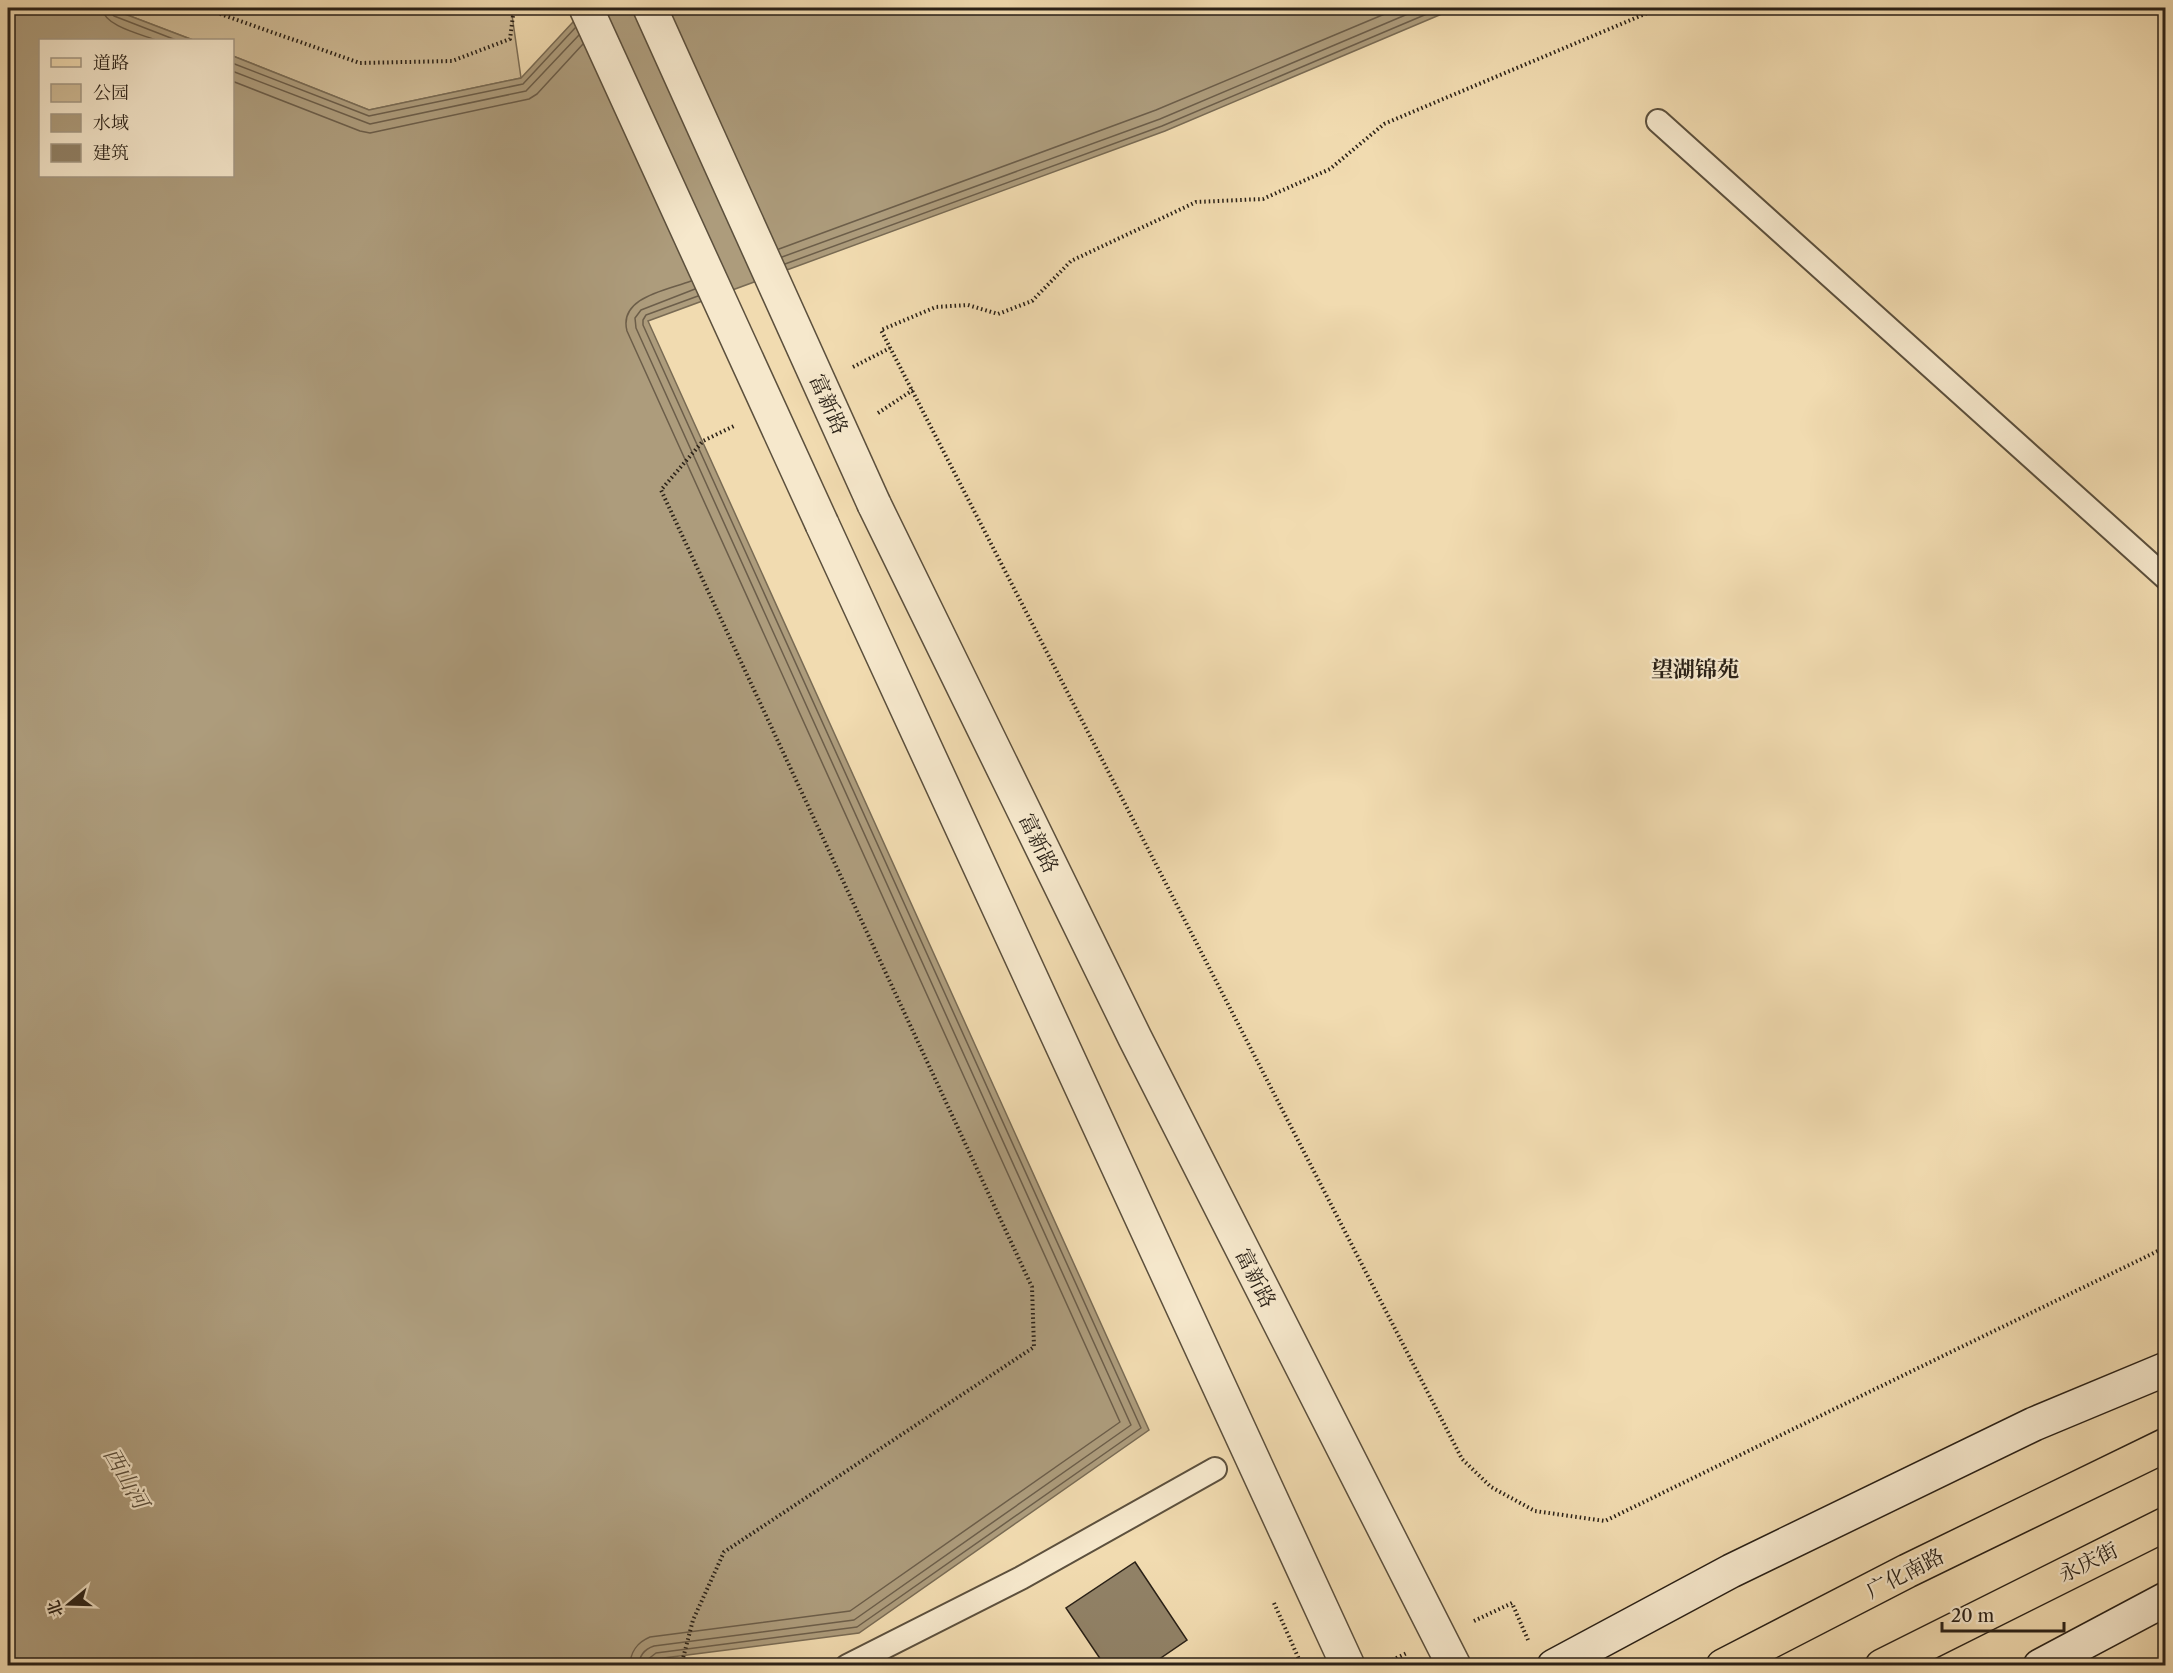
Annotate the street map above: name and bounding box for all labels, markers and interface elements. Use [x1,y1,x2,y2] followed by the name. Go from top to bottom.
[39,39,234,177] legend
[93,52,129,74] text: 道路
[93,82,129,104] text: 公园
[93,112,129,134] text: 水域
[93,142,129,164] text: 建筑
[805,370,853,438] street label: 富新路
[1651,656,1739,683] district label: 望湖锦苑
[1014,809,1064,877] street label: 富新路
[1231,1244,1281,1312] street label: 富新路
[98,1443,156,1517] water label: 西山河
[2054,1537,2122,1587] street label: 永庆街
[1862,1543,1948,1603] street label: 广化南路
[39,1574,99,1634] north arrow
[1942,1595,2064,1633] scale bar
[43,1598,67,1620] text: 北
[1951,1605,1995,1627] text: 20 m

